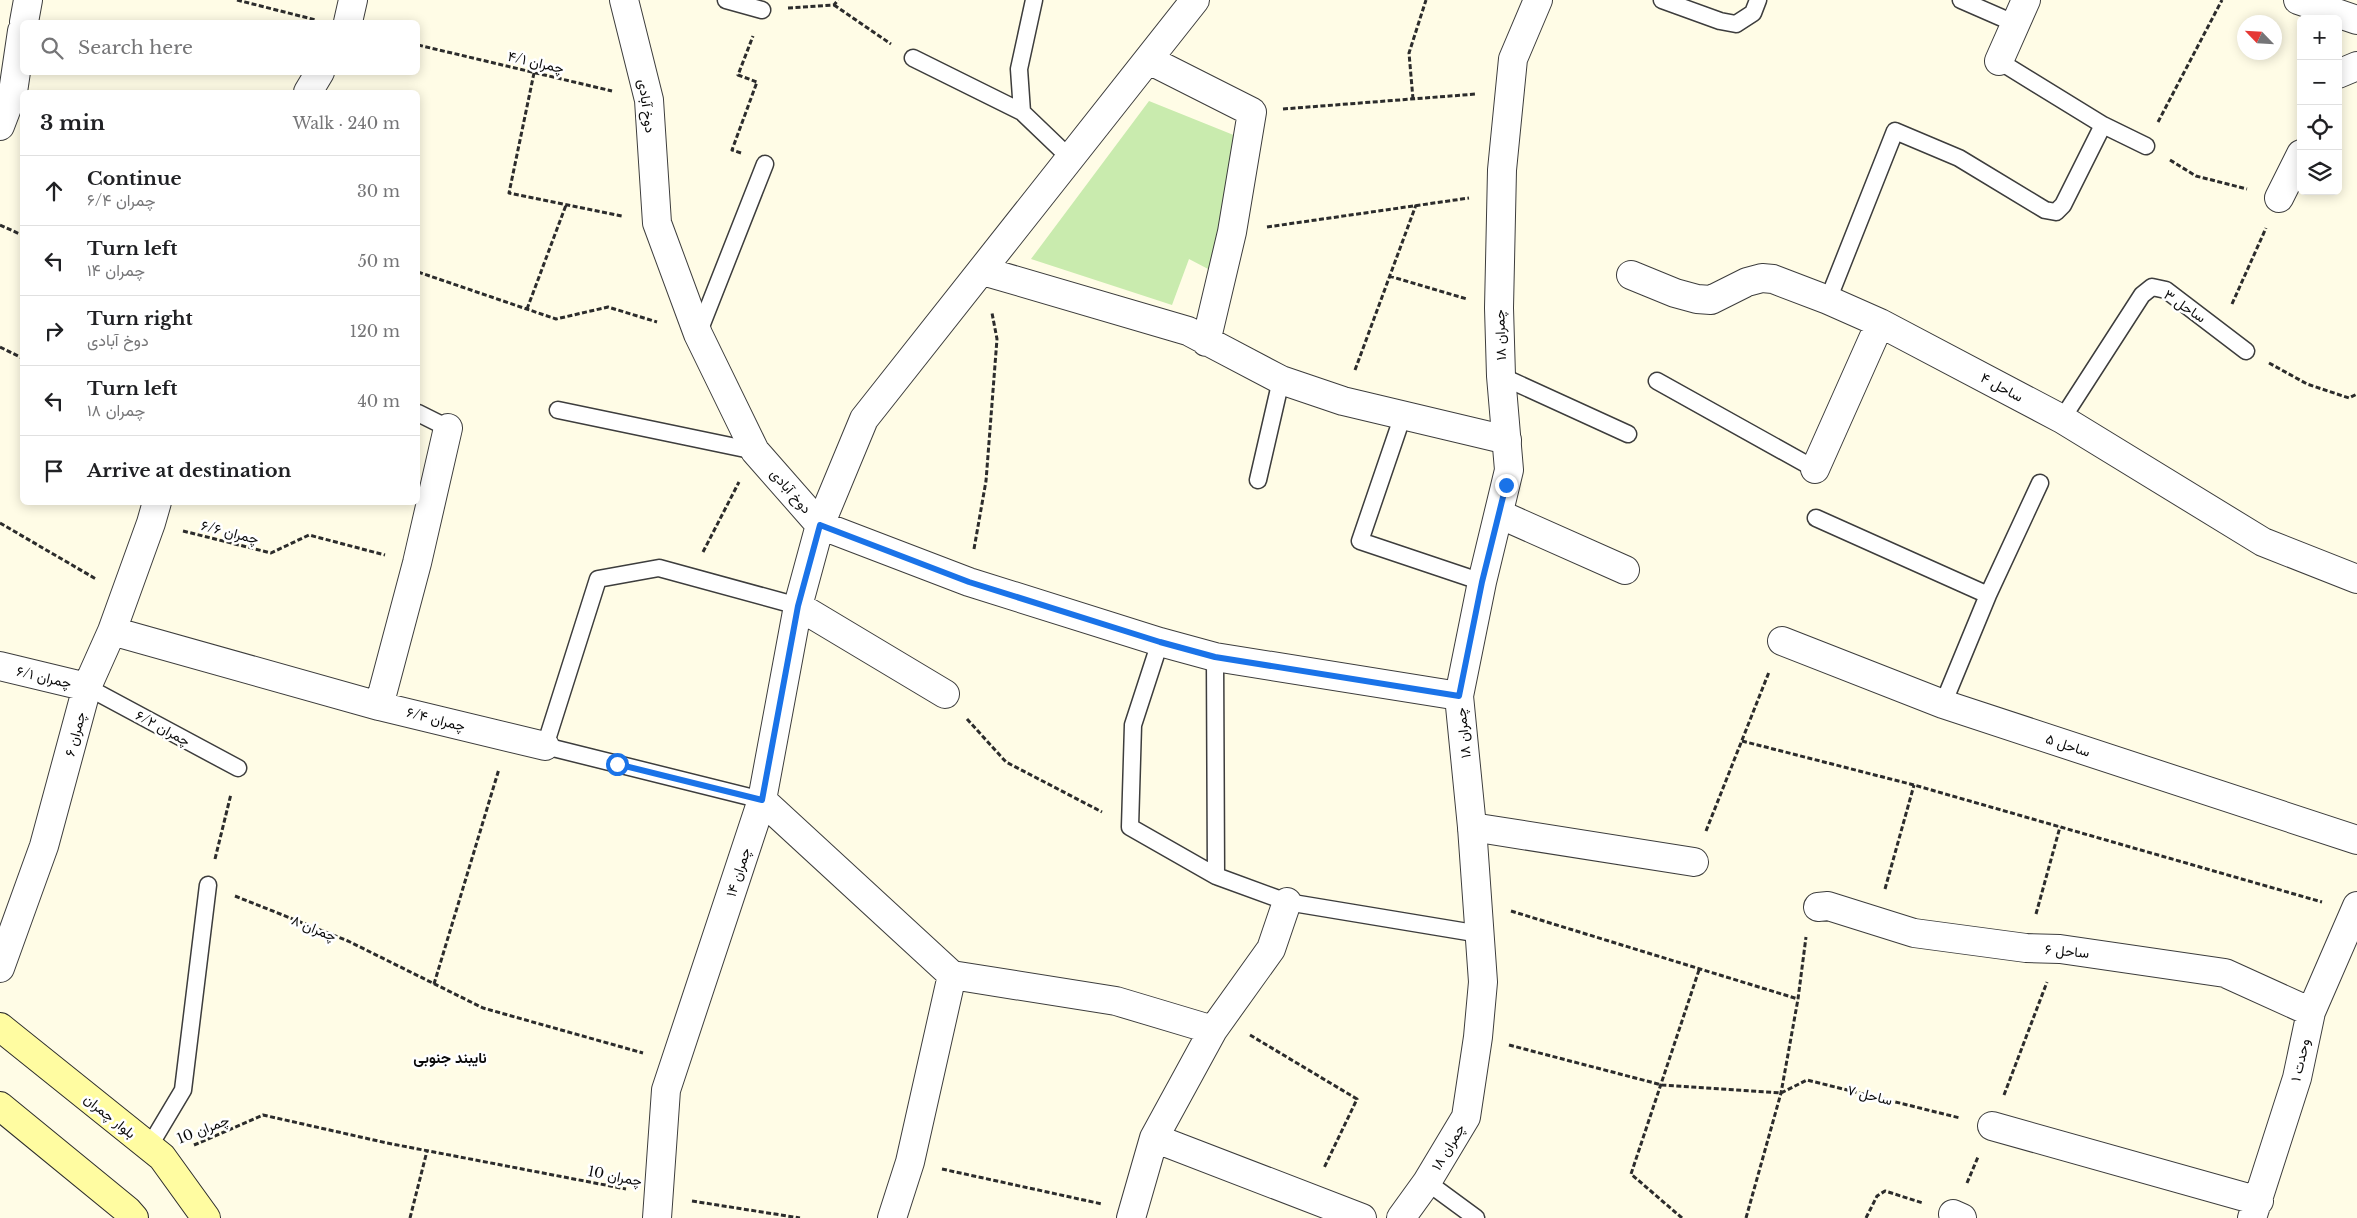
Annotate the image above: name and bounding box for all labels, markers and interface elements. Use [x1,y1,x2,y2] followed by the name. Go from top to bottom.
[2237,15,2282,60] north arrow
[2297,15,2342,195] map controls
[2297,15,2342,60] button: +
[20,20,420,75] search box
[38,34,66,62] icon: search
[78,36,193,59] text: Search here
[506,47,566,78] street label: چمران ۴/۱
[2297,60,2342,105] button: −
[632,78,660,135] street label: دوخ آبادی
[2297,105,2342,150] button: locate
[40,110,105,136] text: 3 min
[293,113,400,133] text: Walk · 240 m
[2297,150,2342,195] button: layers
[87,167,182,190] text: Continue
[40,177,68,205] icon: ahead
[357,181,400,201] text: 30 m
[87,190,155,210] text: چمران ۶/۴
[87,237,178,260] text: Turn left
[40,247,68,275] icon: left
[358,251,400,271] text: 50 m
[87,260,145,280] text: چمران ۱۴
[2161,285,2209,327] street label: ساحل ۳
[87,307,193,330] text: Turn right
[1490,309,1511,361] street label: چمران ۱۸
[40,317,68,345] icon: right
[350,321,400,341] text: 120 m
[87,330,149,350] text: دوخ آبادی
[1978,368,2026,406] street label: ساحل ۴
[87,377,178,400] text: Turn left
[40,387,68,415] icon: left
[357,391,400,411] text: 40 m
[87,400,145,420] text: چمران ۱۸
[40,457,68,485] icon: arrive
[87,459,291,482] text: Arrive at destination
[765,465,816,519] street label: دوخ آبادی
[1495,474,1518,497] route end
[199,516,261,549] street label: چمران ۶/۶
[15,662,73,693] street label: چمران ۶/۱
[405,703,467,736] street label: چمران ۶/۴
[132,706,193,751] street label: چمران ۶/۲
[1451,707,1476,759] street label: چمران ۱۸
[60,710,91,759] street label: چمران ۶
[2043,729,2093,761] street label: ساحل ۵
[606,753,629,776] route start
[722,845,755,899] street label: چمران ۱۴
[289,911,339,946] street label: چمران ۸
[2044,940,2090,962] street label: ساحل ۶
[2286,1037,2314,1083] street label: وحدت ۱
[413,1048,487,1067] district label: نایبند جنوبی
[1846,1081,1894,1109] street label: ساحل ۷
[80,1090,140,1143] street label: بلوار چمران
[174,1110,232,1149] street label: چمران 10
[1427,1121,1470,1174] street label: چمران ۱۸
[586,1162,644,1191] street label: چمران 10

